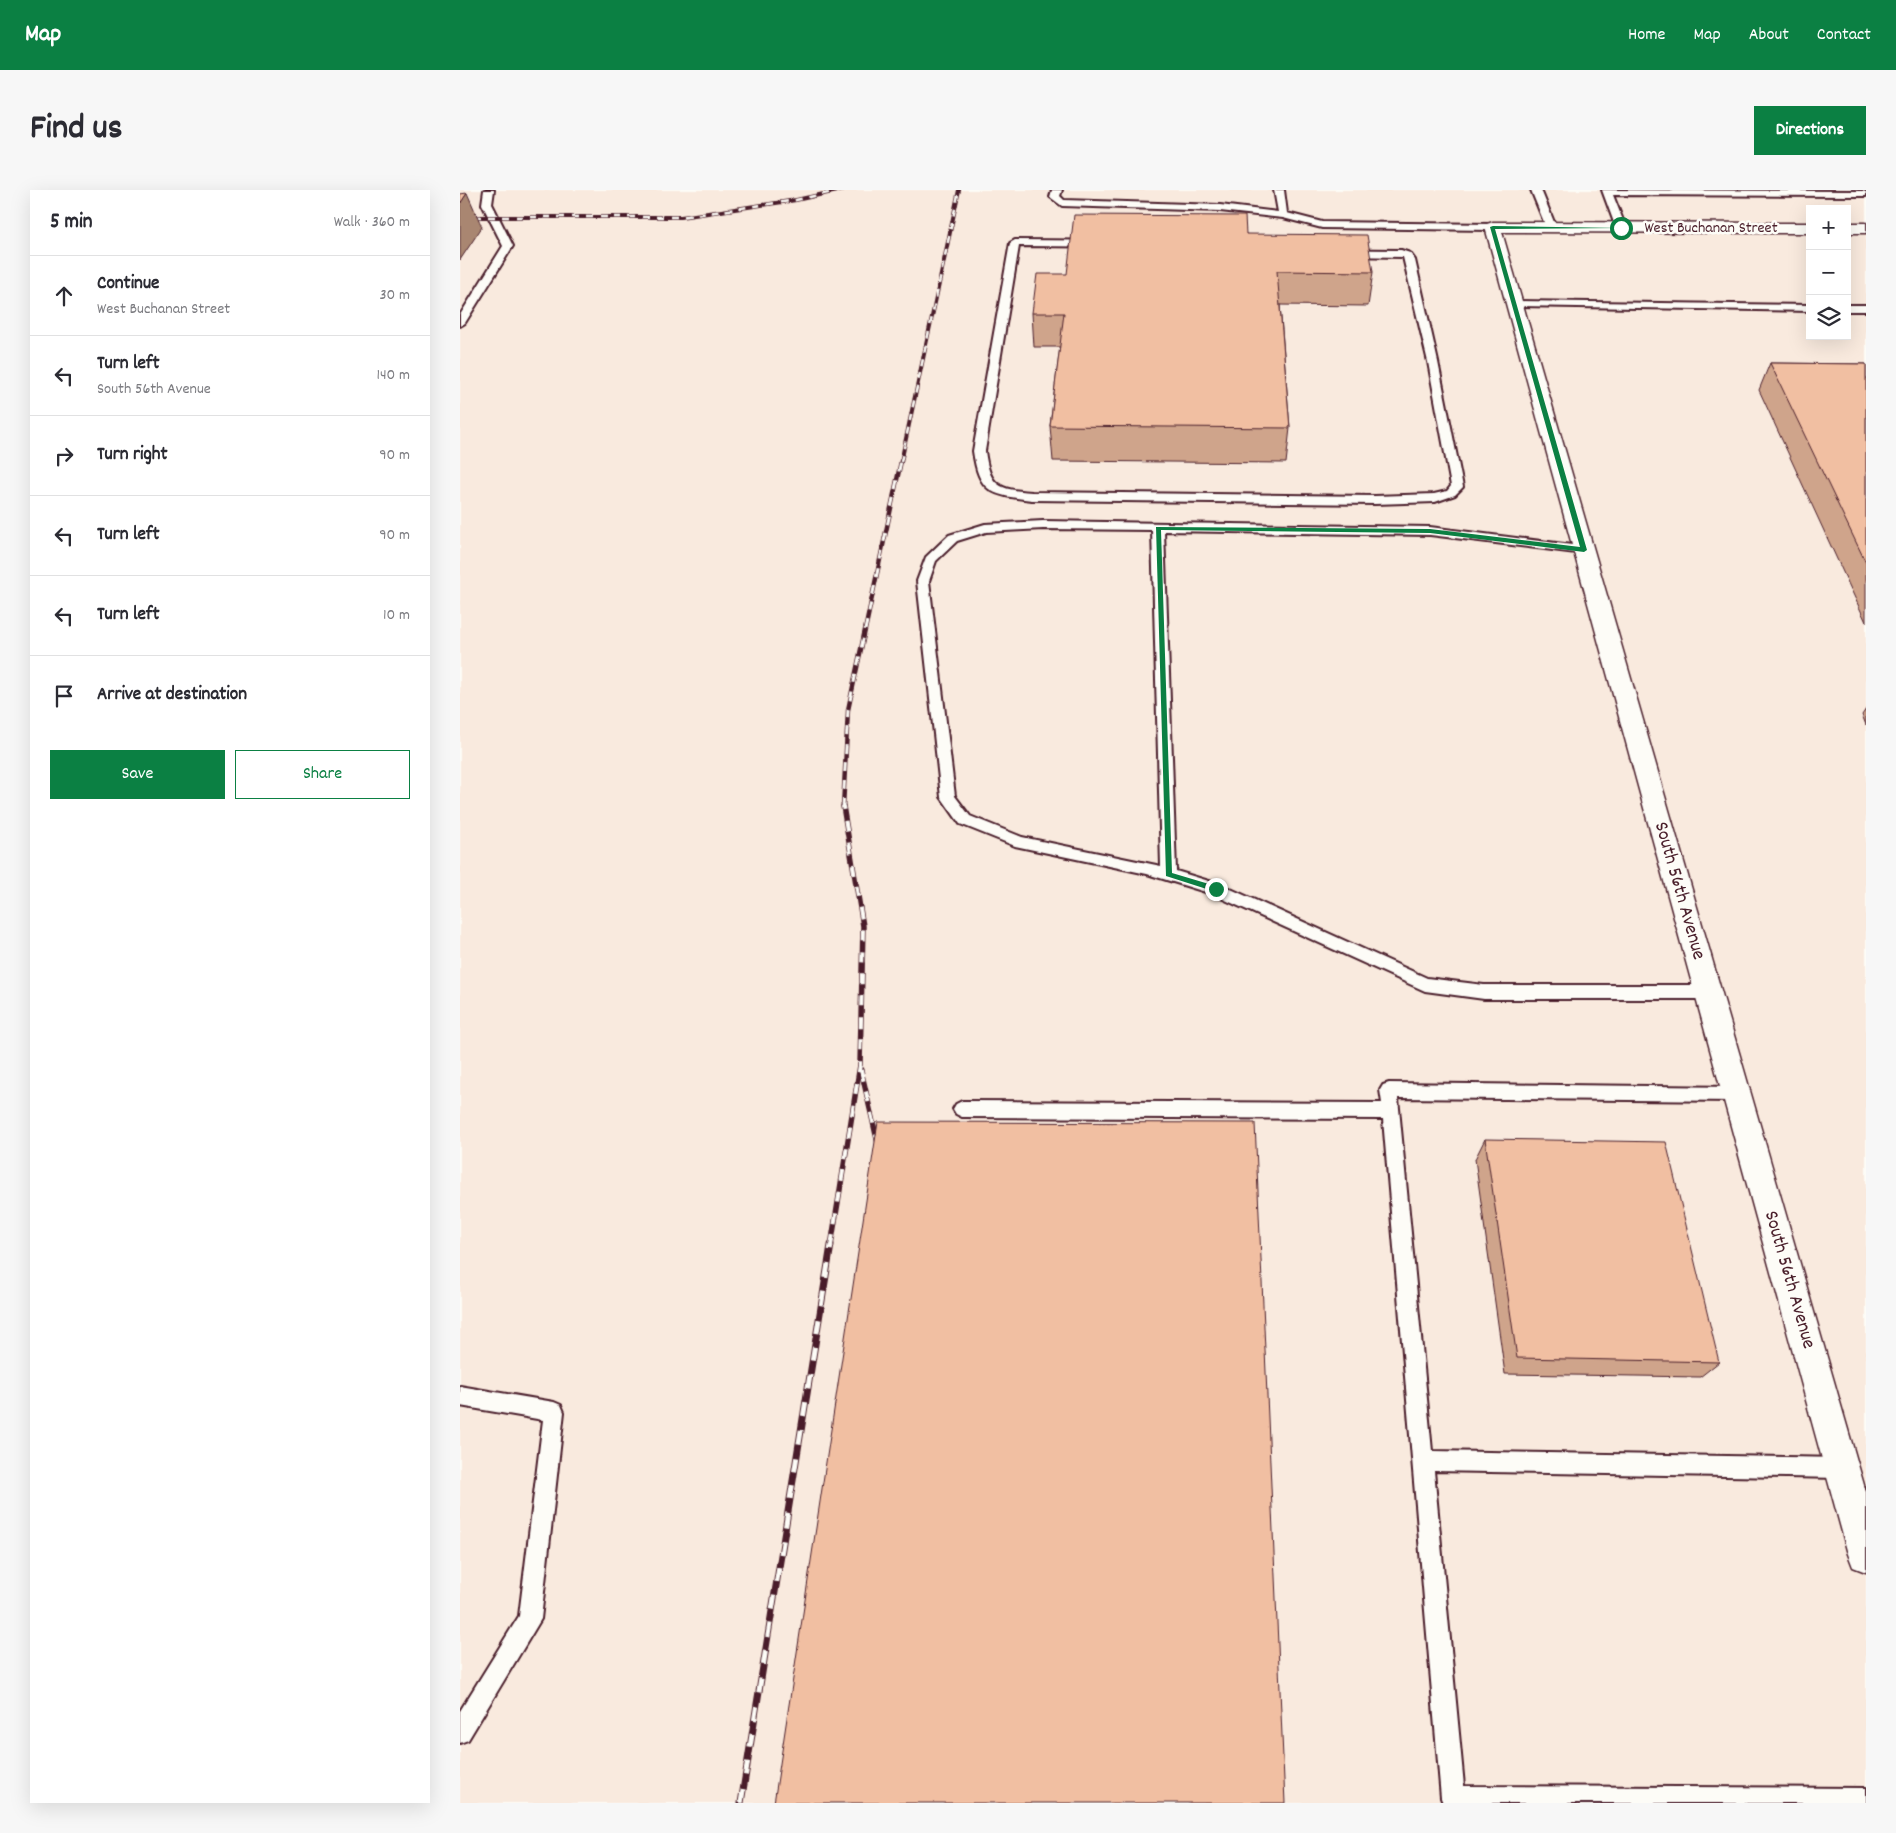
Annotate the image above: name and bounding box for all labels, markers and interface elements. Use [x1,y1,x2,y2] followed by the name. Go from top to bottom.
[25,18,61,52] text: Map
[1628,23,1665,48] text: Home
[1693,23,1721,48] text: Map
[1749,23,1789,48] text: About
[1817,23,1871,48] text: Contact
[30,105,122,155] text: Find us
[1754,106,1866,155] button: Directions
[1806,205,1851,340] map controls
[1806,205,1851,250] button: +
[50,208,93,238] text: 5 min
[334,211,410,234] text: Walk · 360 m
[1610,217,1633,240] route start
[1644,217,1778,240] street label: West Buchanan Street
[1806,250,1851,295] button: −
[97,271,159,298] text: Continue
[50,282,78,310] icon: ahead
[380,284,410,307] text: 30 m
[1806,295,1851,340] button: layers
[97,298,230,321] text: West Buchanan Street
[97,351,160,378] text: Turn left
[50,362,78,390] icon: left
[376,364,410,387] text: 140 m
[97,378,211,401] text: South 56th Avenue
[50,442,78,470] icon: right
[97,442,168,469] text: Turn right
[379,444,410,467] text: 90 m
[50,522,78,550] icon: left
[97,522,160,549] text: Turn left
[379,524,410,547] text: 90 m
[50,602,78,630] icon: left
[97,602,160,629] text: Turn left
[383,604,410,627] text: 10 m
[50,682,78,710] icon: arrive
[97,682,247,709] text: Arrive at destination
[50,750,225,799] button: Save
[235,750,410,799] button: Share
[1646,819,1712,963] street label: South 56th Avenue
[1205,878,1228,901] route end
[1756,1208,1822,1352] street label: South 56th Avenue

